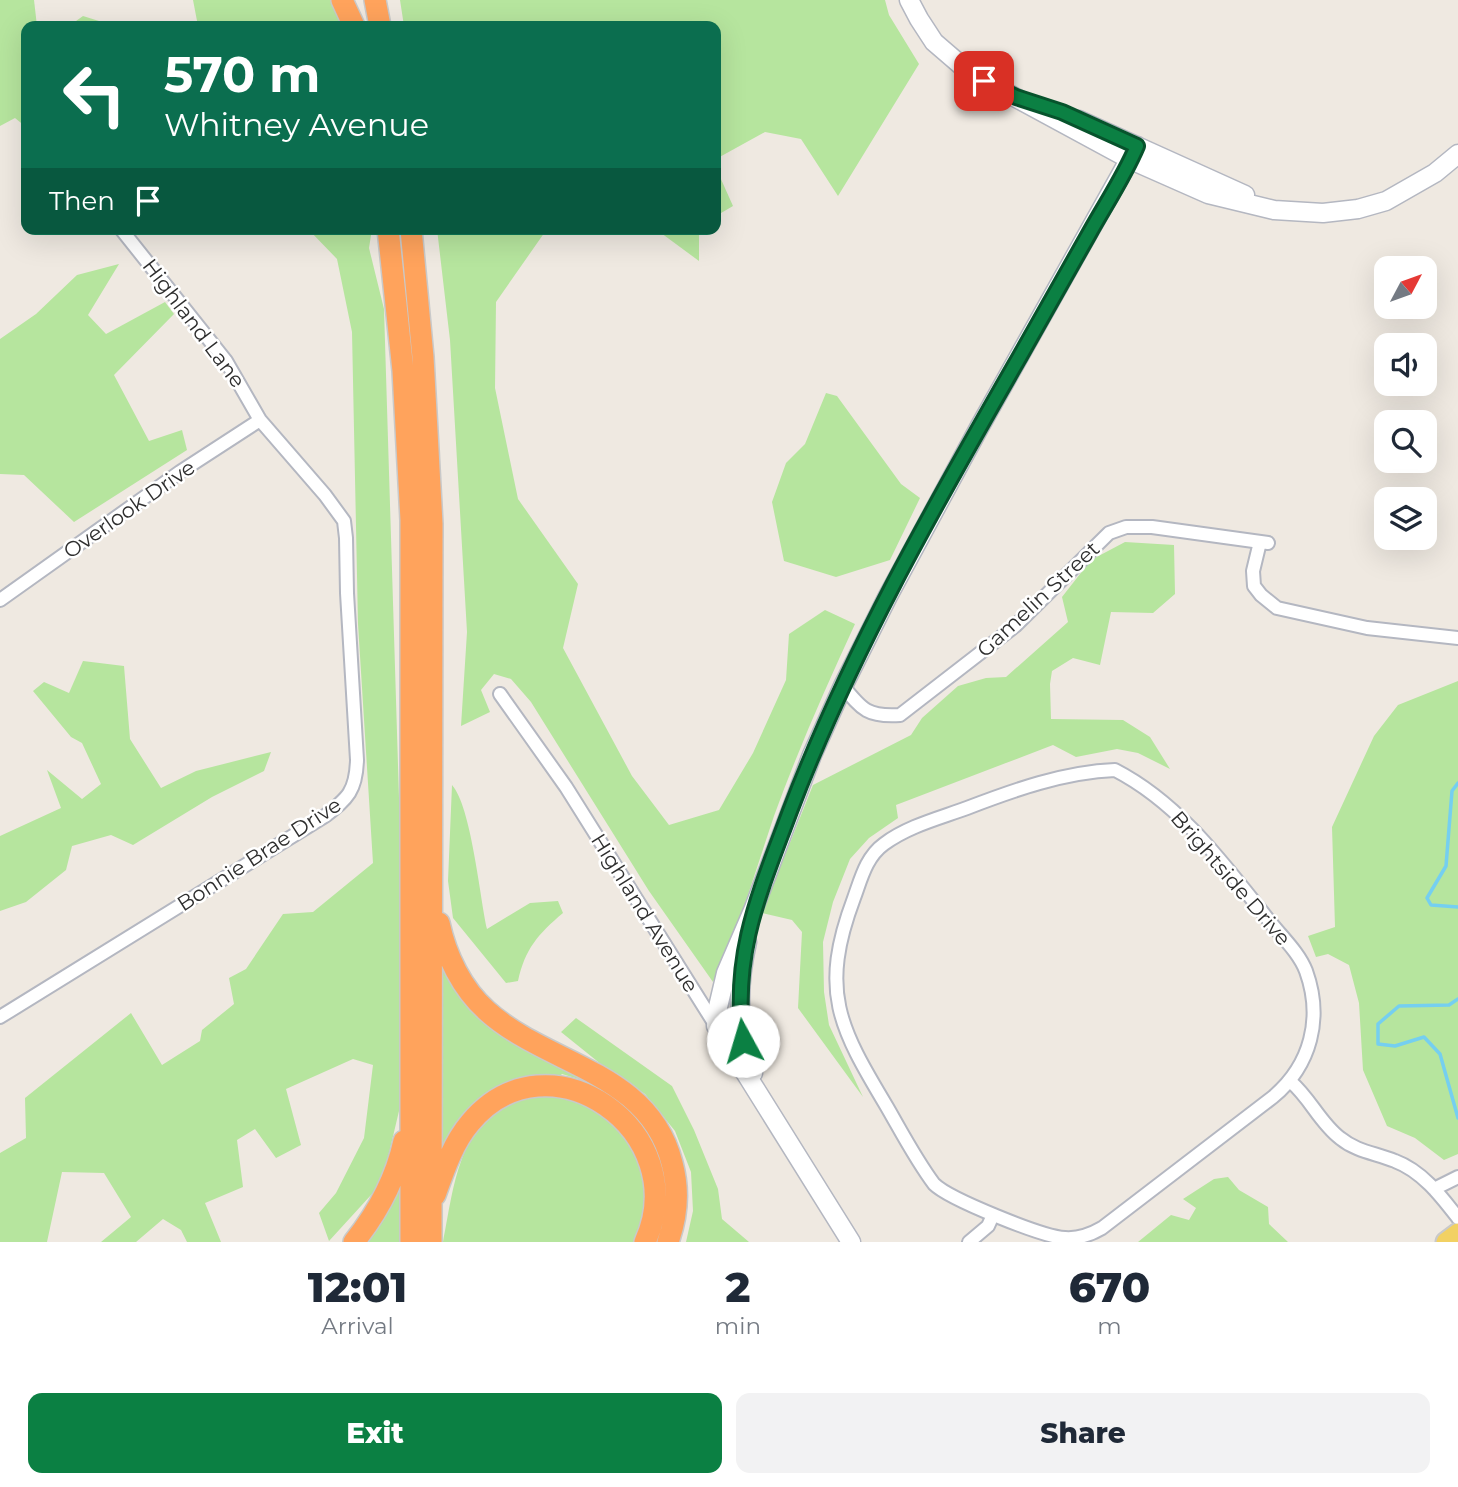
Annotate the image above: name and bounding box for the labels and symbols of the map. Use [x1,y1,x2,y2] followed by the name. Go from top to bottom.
[954,51,1014,111] pin
[137,254,251,392] street label: Highland Lane
[1374,256,1437,318] north arrow
[58,454,200,564] street label: Overlook Drive
[972,536,1104,662] street label: Gamelin Street
[172,792,346,916] street label: Bonnie Brae Drive
[1166,806,1296,950] street label: Brightside Drive
[586,829,704,997] street label: Highland Avenue
[706,1004,780,1078] position arrow

